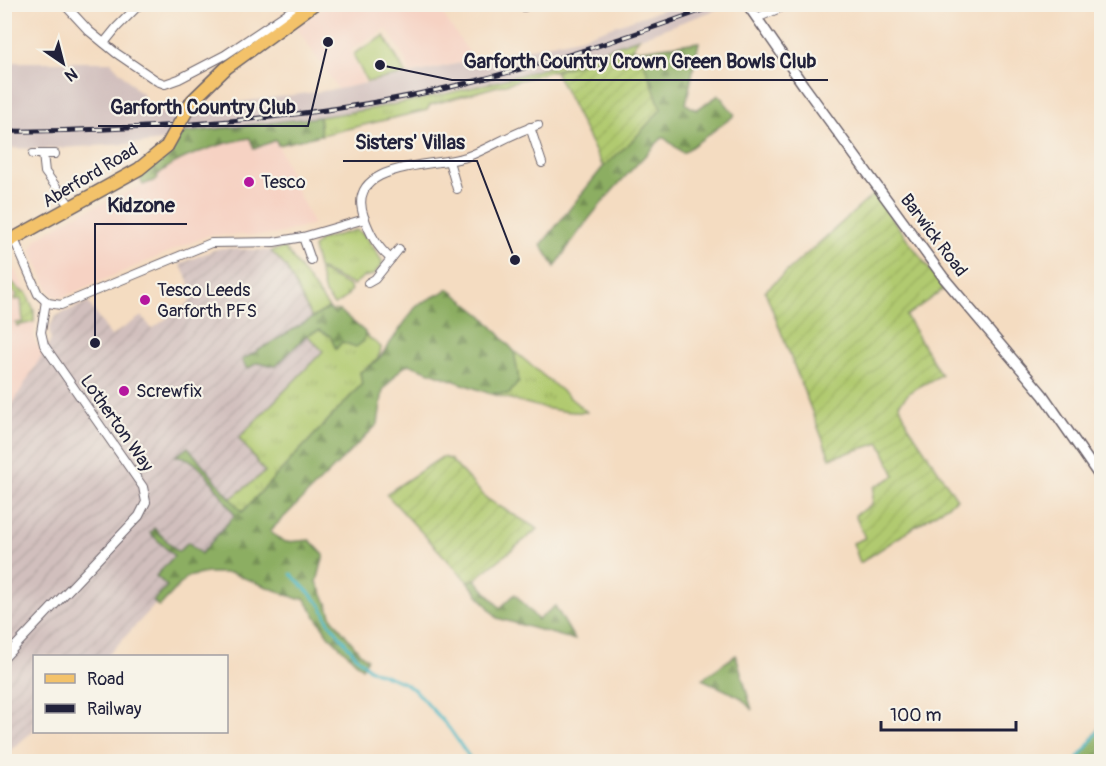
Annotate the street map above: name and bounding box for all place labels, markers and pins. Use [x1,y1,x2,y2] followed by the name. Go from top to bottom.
[452,42,828,80] callout: Garforth Country Crown Green Bowls Club
[98,88,308,126] callout: Garforth Country Club
[343,123,477,161] callout: Sisters' Villas
[261,171,306,194] place label: Tesco
[242,175,256,189] marker: Tesco
[95,186,187,224] callout: Kidzone
[157,279,257,323] place label: Tesco Leeds Garforth PFS
[138,293,152,307] marker: Tesco Leeds Garforth PFS
[136,380,202,403] place label: Screwfix
[117,384,131,398] marker: Screwfix

